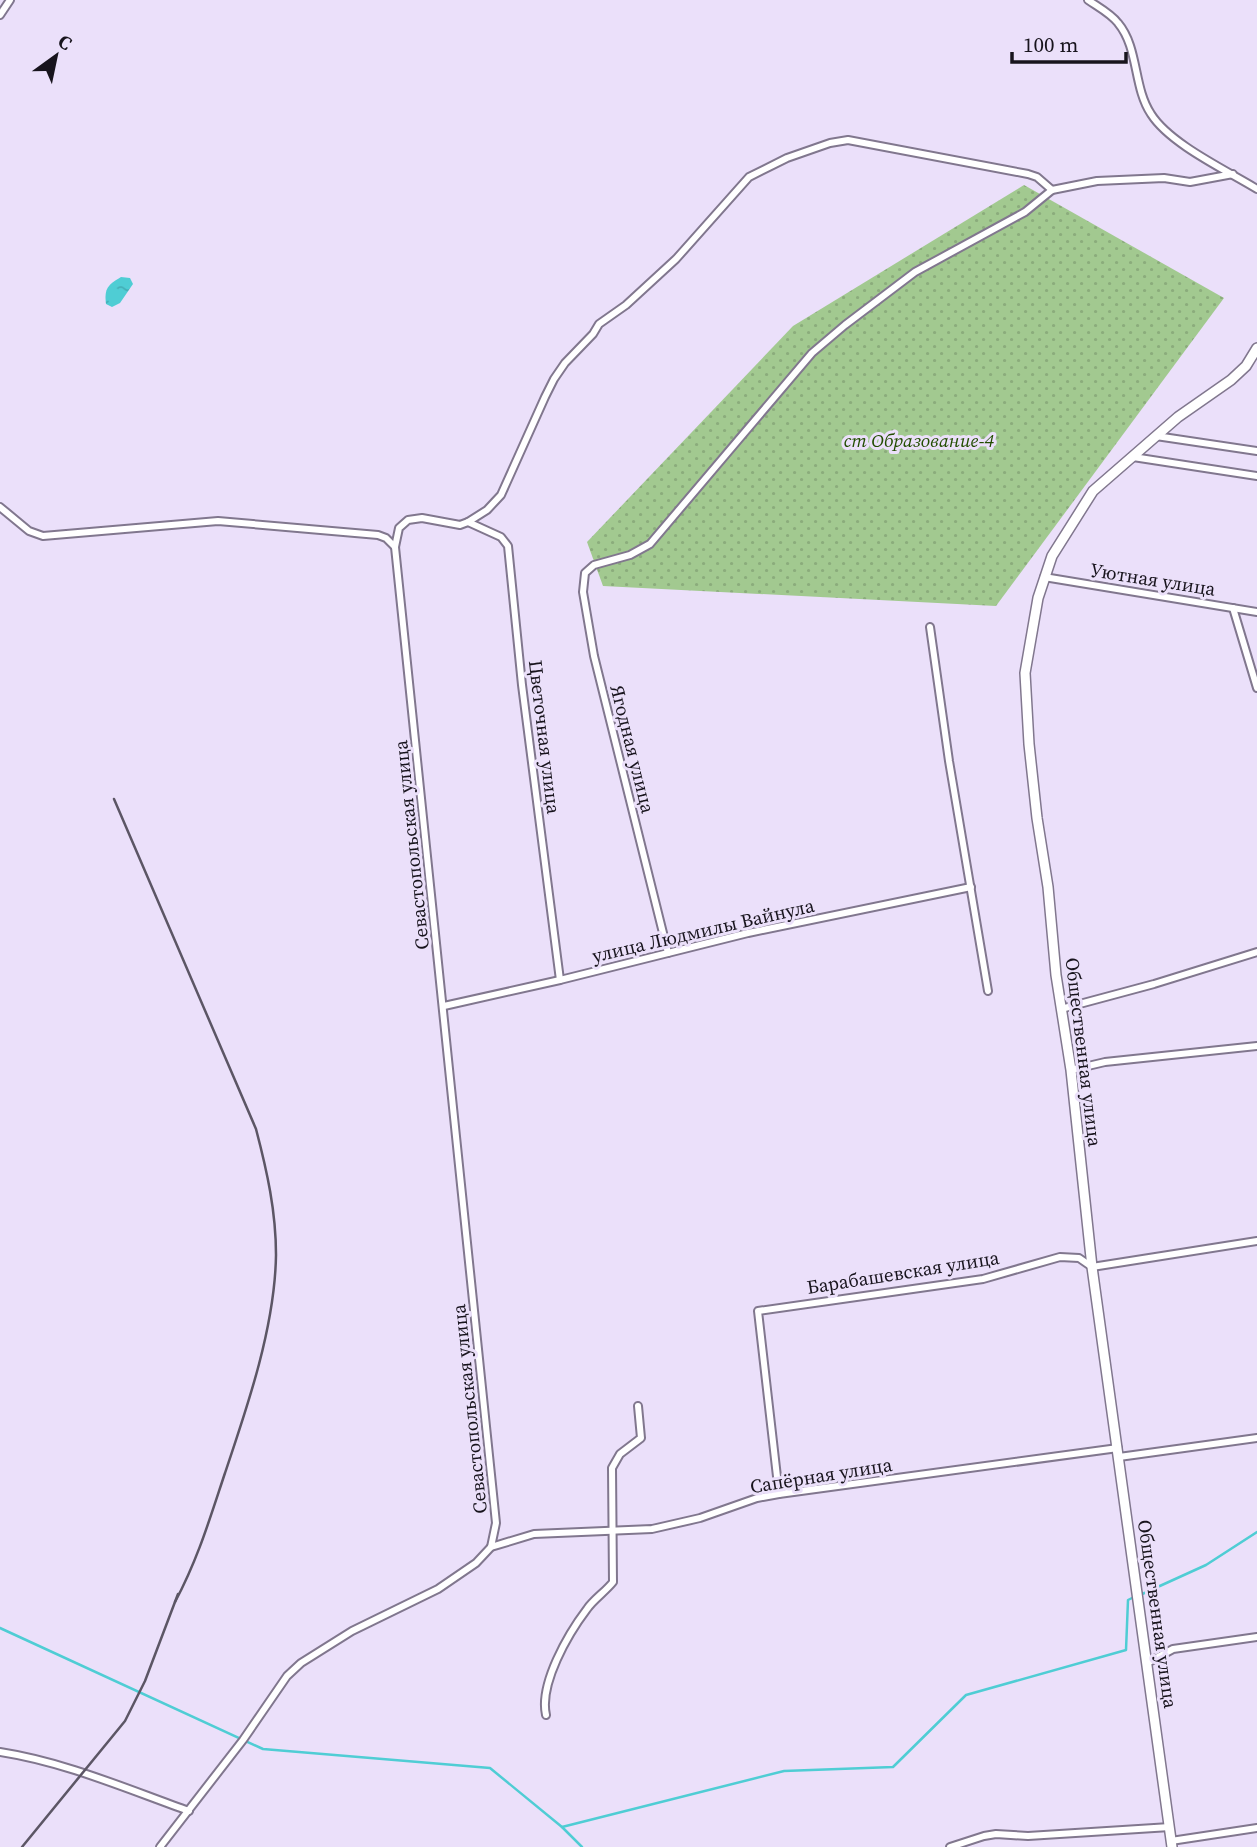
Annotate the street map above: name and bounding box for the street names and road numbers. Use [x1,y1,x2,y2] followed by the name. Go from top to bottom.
[1088,556,1218,602] street label: Уютная улица
[523,659,567,816] street label: Цветочная улица
[605,682,662,816] street label: Ягодная улица
[387,739,435,951] street label: Севастопольская улица
[589,892,817,968] street label: улица Людмилы Вайнула
[1060,956,1109,1148] street label: Общественная улица
[805,1244,1001,1300] street label: Барабашевская улица
[445,1303,493,1515] street label: Севастопольская улица
[748,1451,894,1499] street label: Сапёрная улица
[1132,1518,1184,1710] street label: Общественная улица

